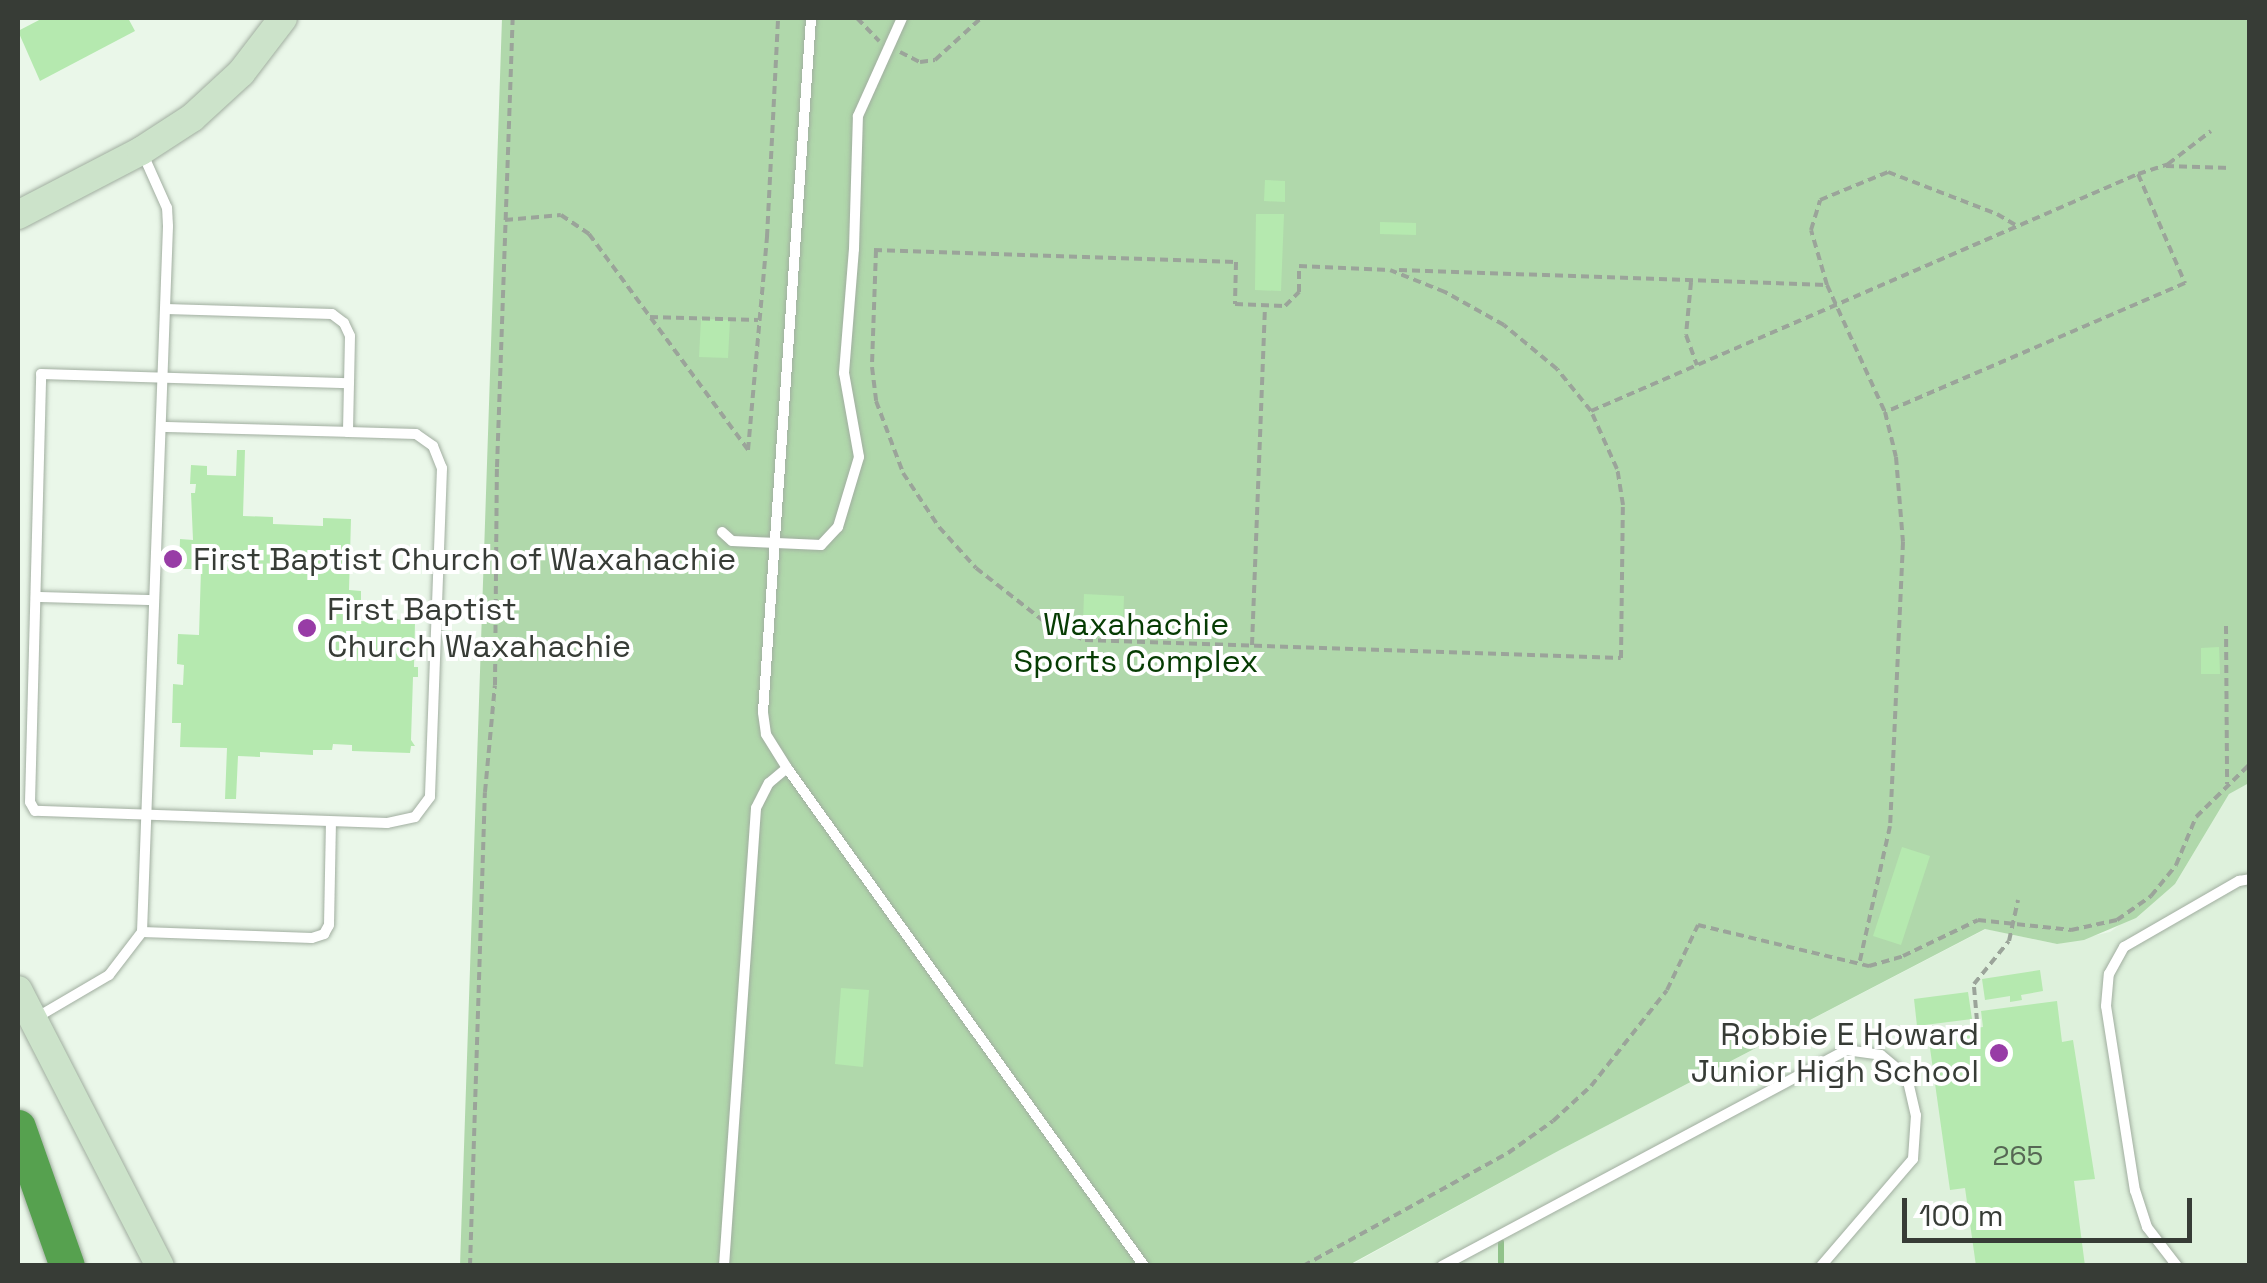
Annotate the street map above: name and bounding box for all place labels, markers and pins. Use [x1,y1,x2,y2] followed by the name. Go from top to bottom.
[193,540,736,578] place label: First Baptist Church of Waxahachie
[162,548,184,570] marker: First Baptist Church of Waxahachie
[327,591,631,666] place label: First Baptist Church Waxahachie
[296,617,318,639] marker: First Baptist Church Waxahachie
[1691,1016,1979,1091] place label: Robbie E Howard Junior High School
[1988,1042,2010,1064] marker: Robbie E Howard Junior High School

